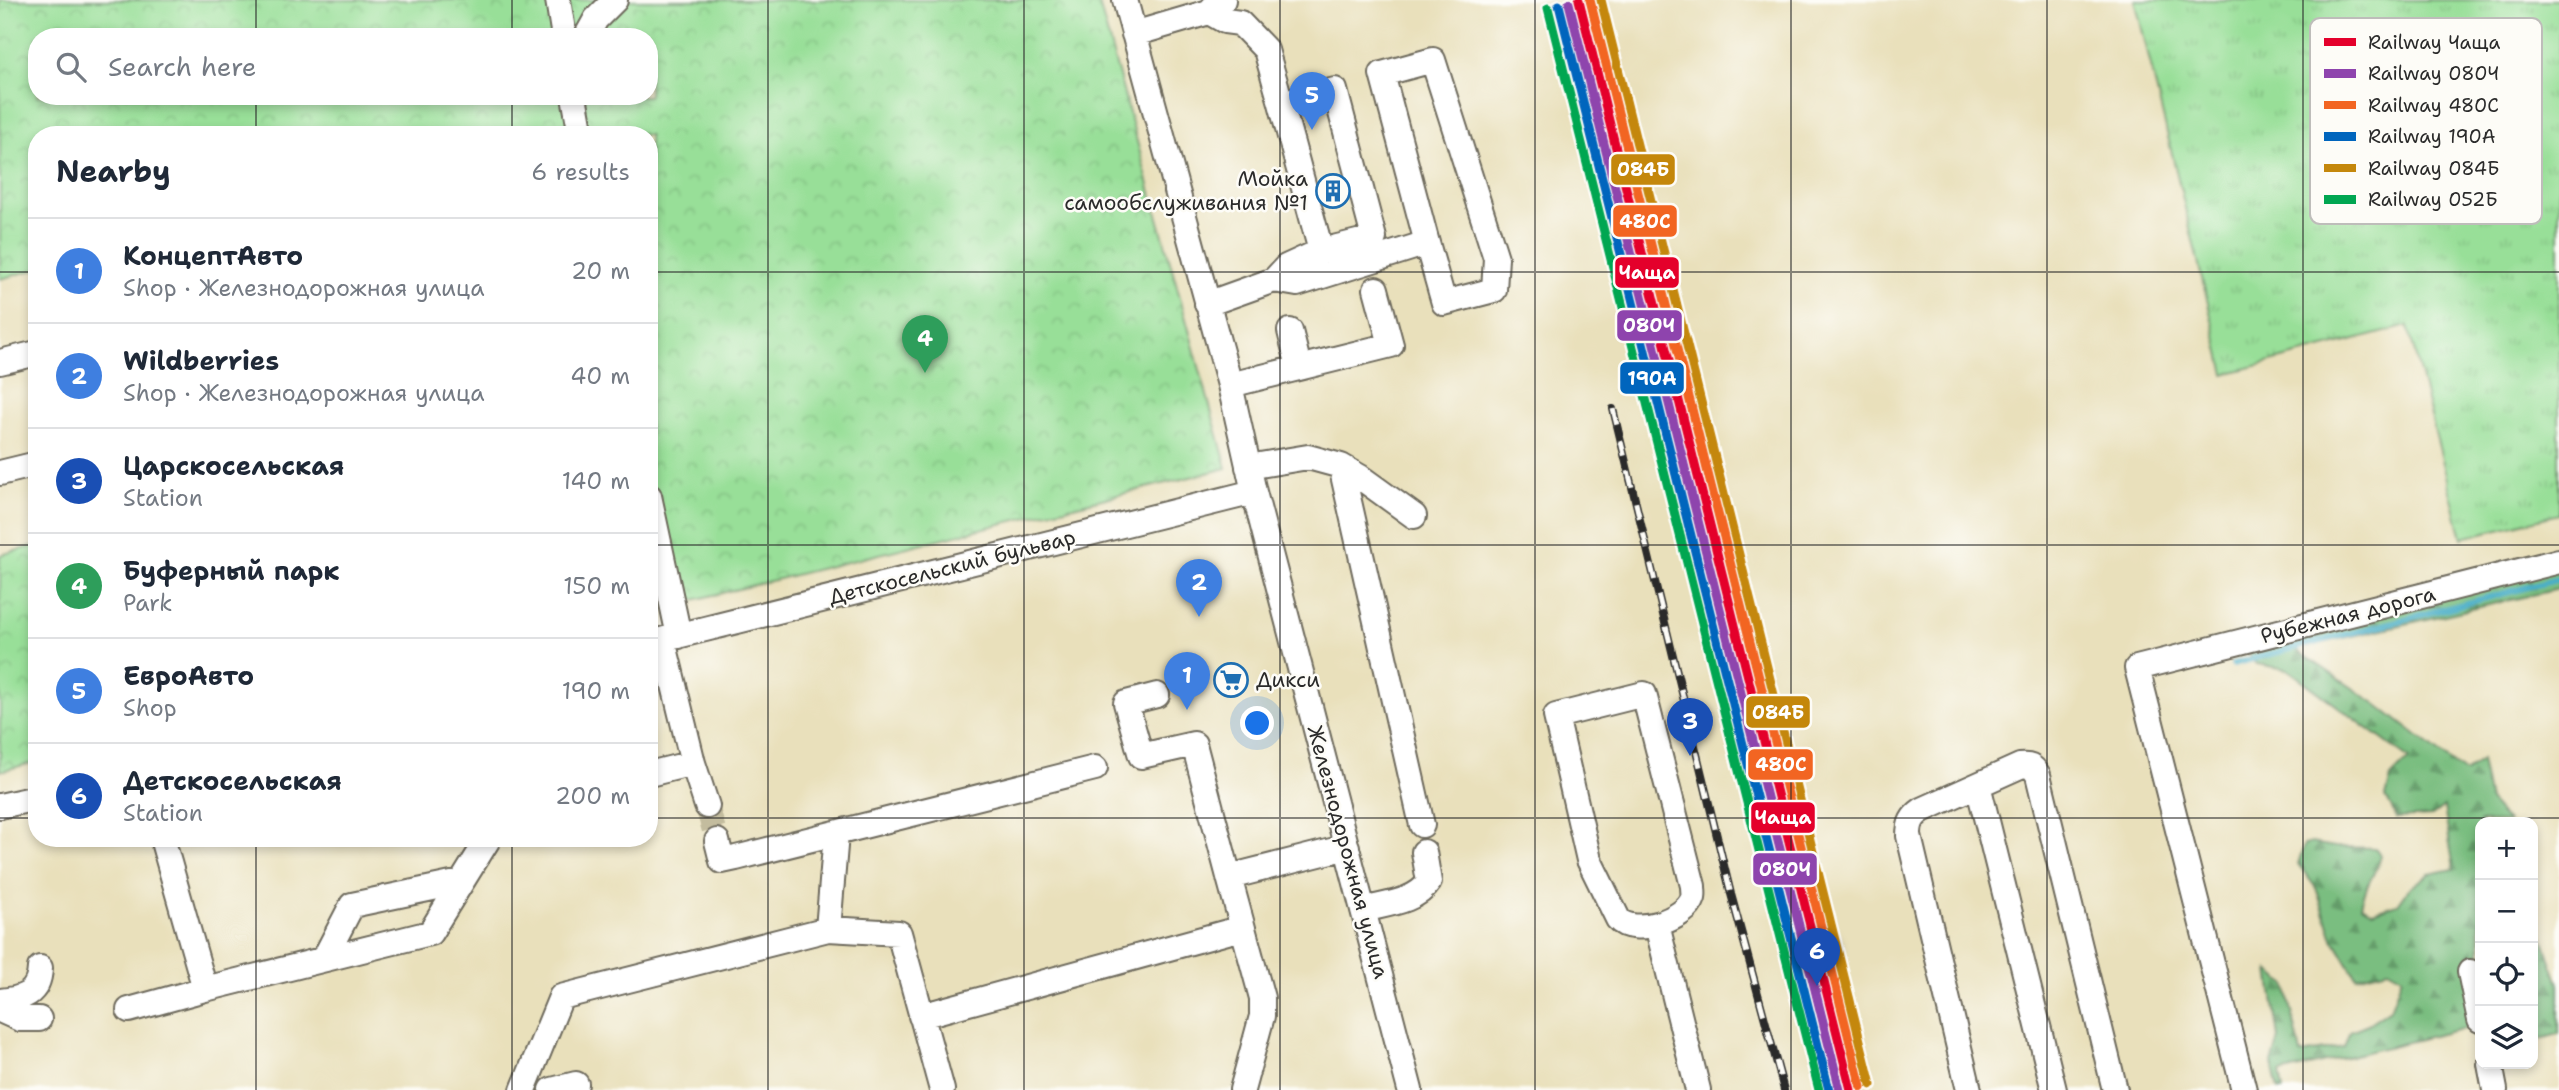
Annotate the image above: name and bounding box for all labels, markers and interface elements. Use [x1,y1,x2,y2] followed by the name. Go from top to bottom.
[2310,18,2542,224] legend
[28,28,658,105] search box
[2368,30,2500,55] text: Railway Чаща
[52,48,90,86] icon: search
[108,49,257,84] text: Search here
[2368,61,2499,86] text: Railway 080Ч
[1289,72,1335,130] pin: 5
[2368,93,2499,118] text: Railway 480С
[2368,124,2496,149] text: Railway 190А
[56,151,171,192] text: Nearby
[1610,153,1676,186] line badge: 084Б
[2368,156,2500,181] text: Railway 084Б
[531,157,630,187] text: 6 results
[1617,157,1669,182] text: 084Б
[1064,165,1308,217] place label: Мойка самообслуживания №1
[1314,172,1352,210] building icon: Мойка самообслуживания №1
[2368,187,2498,212] text: Railway 052Б
[1612,204,1678,238] line badge: 480С
[1619,209,1671,234] text: 480С
[123,238,303,273] text: КонцептАвто
[74,256,84,286] text: 1
[571,256,630,286] text: 20 m
[1614,256,1680,289] line badge: Чаща
[1619,260,1675,285] text: Чаща
[123,273,485,303] text: Shop · Железнодорожная улица
[1616,309,1683,342] line badge: 080Ч
[1623,313,1675,338] text: 080Ч
[902,315,948,373] pin: 4
[123,343,279,378] text: Wildberries
[71,361,87,391] text: 2
[570,361,630,391] text: 40 m
[1619,361,1685,395] line badge: 190А
[1627,366,1677,391] text: 190А
[123,378,485,408] text: Shop · Железнодорожная улица
[123,448,344,483] text: Царскосельская
[71,466,87,496] text: 3
[562,466,630,496] text: 140 m
[123,483,203,513] text: Station
[826,523,1078,611] street label: Детскосельский бульвар
[123,553,340,588] text: Буферный парк
[1176,559,1222,617] pin: 2
[71,571,87,601] text: 4
[563,571,630,601] text: 150 m
[2258,580,2438,650] street label: Рубежная дорога
[123,588,172,618] text: Park
[1164,652,1210,710] pin: 1
[123,658,254,693] text: ЕвроАвто
[1212,661,1250,699] supermarket icon: Дикси
[1256,666,1320,694] place label: Дикси
[72,676,86,706] text: 5
[562,676,630,706] text: 190 m
[123,693,177,723] text: Shop
[1745,695,1811,729] line badge: 084Б
[1667,698,1713,756] pin: 3
[1752,700,1804,725] text: 084Б
[1240,706,1274,740] your location
[1301,722,1395,982] street label: Железнодорожная улица
[1747,748,1814,781] line badge: 480С
[1755,752,1807,777] text: 480С
[123,763,342,798] text: Детскосельская
[71,781,87,811] text: 6
[555,781,630,811] text: 200 m
[123,798,203,828] text: Station
[1750,801,1816,834] line badge: Чаща
[1755,805,1811,830] text: Чаща
[2475,817,2538,1069] map controls
[2475,817,2538,880] button: +
[1752,852,1818,886] line badge: 080Ч
[1759,857,1811,882] text: 080Ч
[2475,880,2538,943] button: −
[1794,928,1840,986] pin: 6
[2475,943,2538,1006] button: locate
[2475,1006,2538,1069] button: layers

